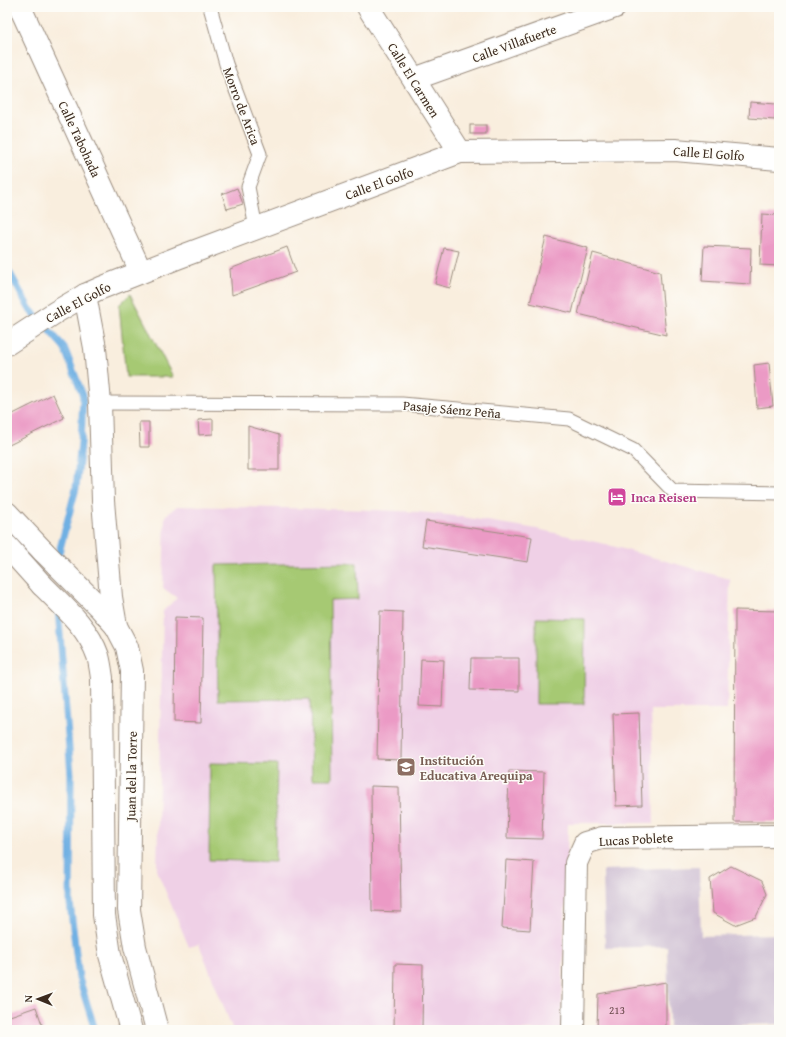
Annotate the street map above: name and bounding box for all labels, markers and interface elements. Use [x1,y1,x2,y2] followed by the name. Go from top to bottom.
[469,19,559,68] street label: Calle Villafuerte
[383,39,445,122] street label: Calle El Carmen
[218,64,265,149] street label: Morro de Arica
[54,98,106,181] street label: Calle Tabohada
[673,142,746,165] street label: Calle El Golfo
[342,162,416,205] street label: Calle El Golfo
[42,277,114,328] street label: Calle El Golfo
[402,396,502,423] street label: Pasaje Sáenz Peña
[606,486,628,508] hotel icon: Inca Reisen
[631,488,697,507] place label: Inca Reisen
[121,731,142,823] street label: Juan del la Torre
[420,751,533,785] place label: Institución Educativa Arequipa
[395,756,417,778] school or university icon: Institución Educativa Arequipa
[599,828,674,851] street label: Lucas Poblete
[18,979,58,1019] north arrow
[20,994,36,1003] text: N
[609,1002,625,1018] house number: 213

